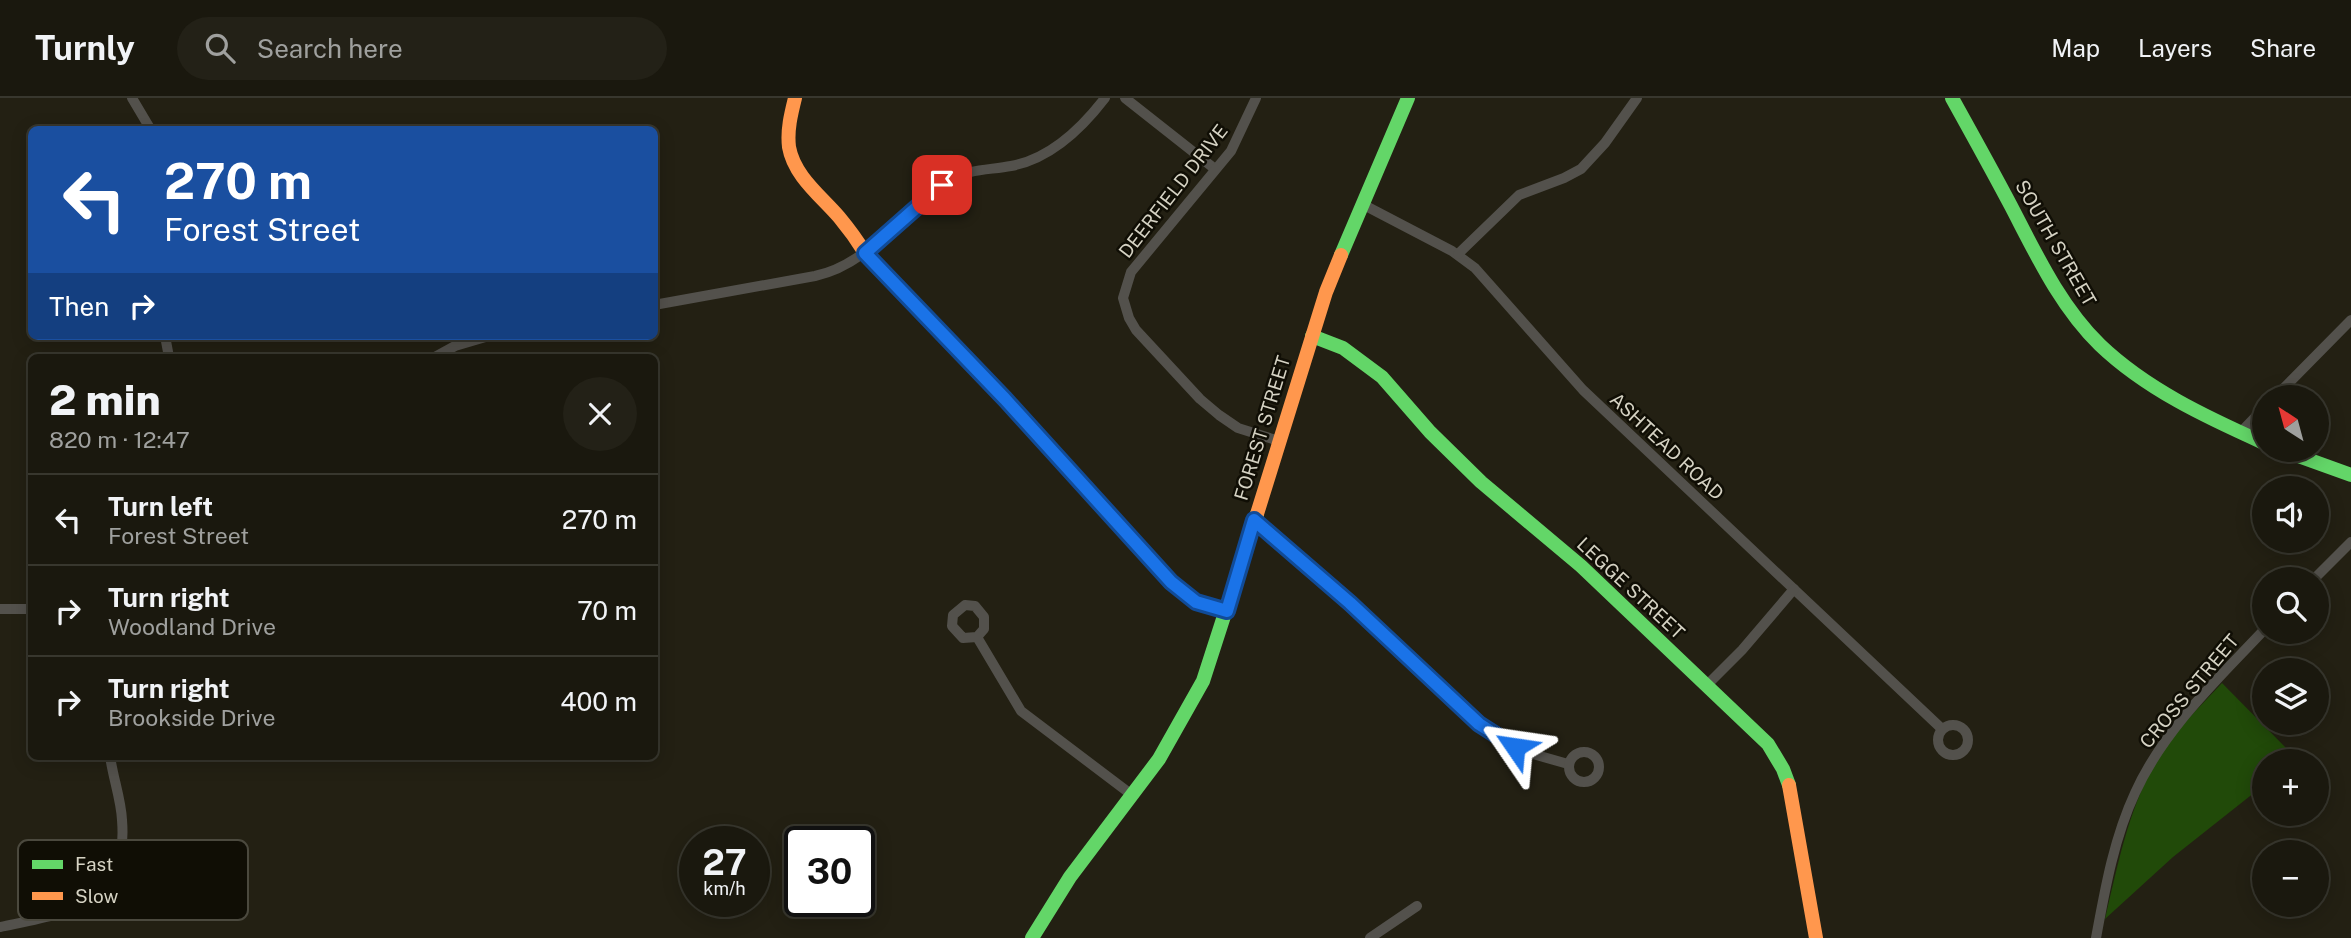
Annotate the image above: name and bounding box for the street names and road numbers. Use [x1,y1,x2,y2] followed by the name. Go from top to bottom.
[1114,120,1232,262] street label: DEERFIELD DRIVE
[2011,176,2101,310] street label: SOUTH STREET
[1230,353,1294,503] street label: FOREST STREET
[1606,388,1728,504] street label: ASHTEAD ROAD
[1573,533,1689,643] street label: LEGGE STREET
[2135,630,2243,752] street label: CROSS STREET

